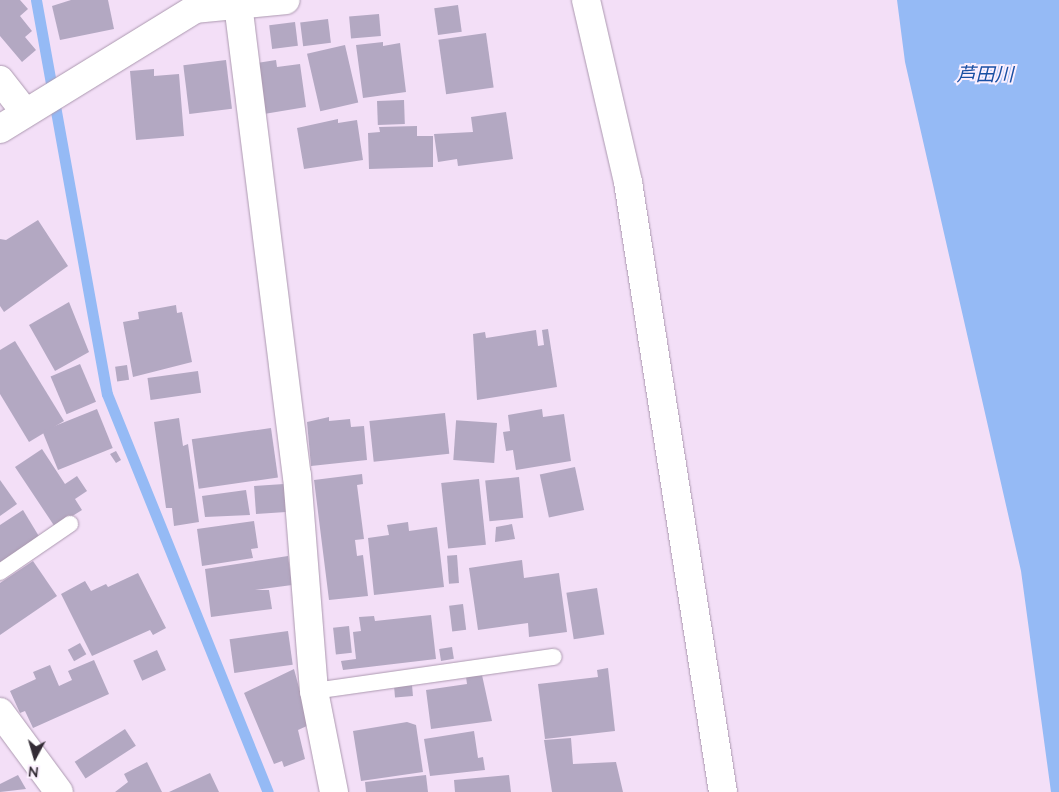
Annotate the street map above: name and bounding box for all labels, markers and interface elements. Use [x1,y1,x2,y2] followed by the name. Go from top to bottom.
[957,64,1013,86] water label: 芦田川
[10,732,60,782] north arrow
[27,762,40,781] text: N

